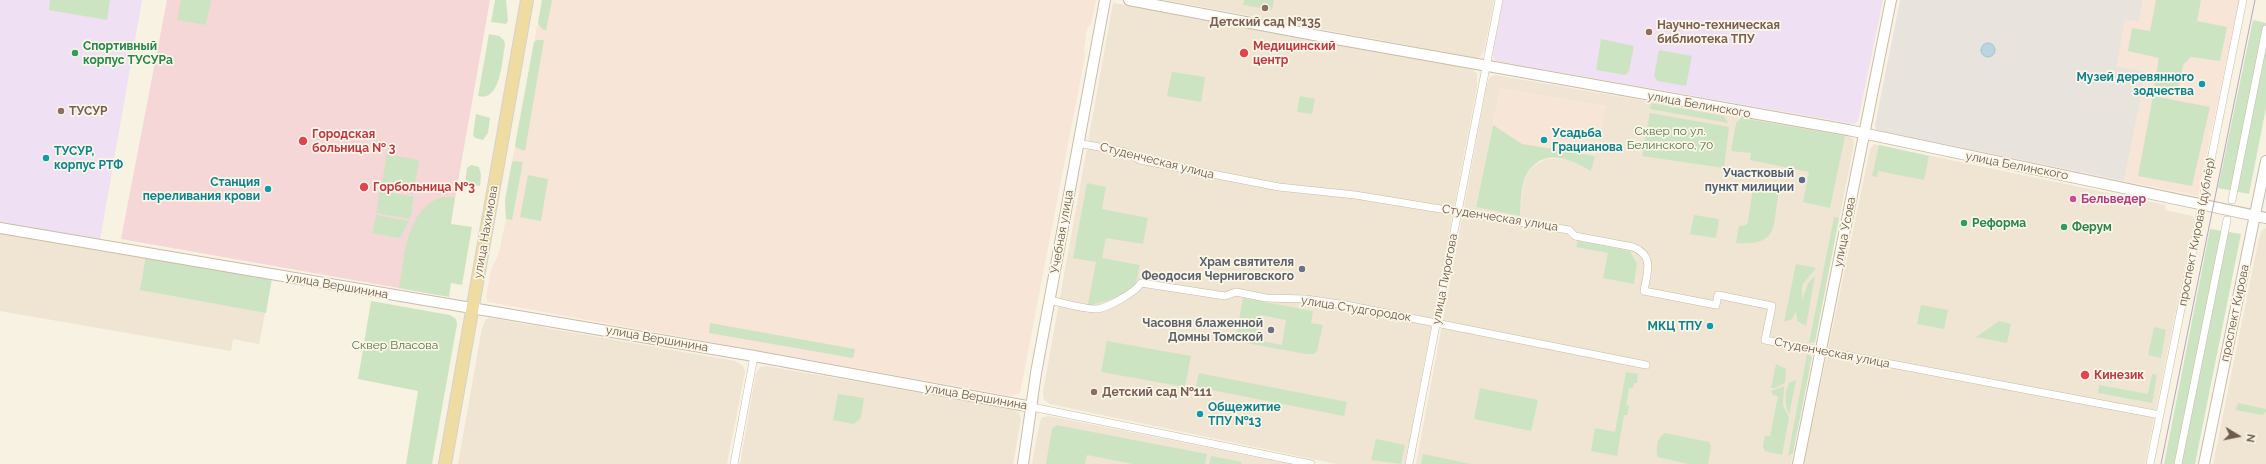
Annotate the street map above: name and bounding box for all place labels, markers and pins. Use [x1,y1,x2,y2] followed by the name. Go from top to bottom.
[1260,3,1270,13] marker: Детский сад №135
[1209,15,1321,29] place label: Детский сад №135
[1657,18,1780,46] place label: Научно-техническая библиотека ТПУ
[1644,27,1654,37] marker: Научно-техническая библиотека ТПУ
[83,39,173,67] place label: Спортивный корпус ТУСУРа
[1253,39,1336,67] place label: Медицинский центр
[1238,47,1250,59] marker: Медицинский центр
[70,48,80,58] marker: Спортивный корпус ТУСУРа
[2076,70,2194,98] place label: Музей деревянного зодчества
[2197,79,2207,89] marker: Музей деревянного зодчества
[69,104,107,118] place label: ТУСУР
[56,106,66,116] marker: ТУСУР
[1552,126,1623,154] place label: Усадьба Грацианова
[312,127,395,155] place label: Городская больница № 3
[297,135,309,147] marker: Городская больница № 3
[1539,135,1549,145] marker: Усадьба Грацианова
[54,144,123,172] place label: ТУСУР, корпус РТФ
[41,153,51,163] marker: ТУСУР, корпус РТФ
[1705,166,1794,194] place label: Участковый пункт милиции
[143,175,260,203] place label: Cтанция переливания крови
[1797,175,1807,185] marker: Участковый пункт милиции
[373,180,475,194] place label: Горбольница №3
[358,181,370,193] marker: Горбольница №3
[263,184,273,194] marker: Cтанция переливания крови
[2081,192,2146,206] place label: Бельведер
[2068,194,2078,204] marker: Бельведер
[1972,216,2026,230] place label: Реформа
[1959,218,1969,228] marker: Реформа
[2072,220,2112,234] place label: Ферум
[2059,222,2069,232] marker: Ферум
[1141,255,1294,283] place label: Храм святителя Феодосия Черниговского
[1297,264,1307,274] marker: Храм святителя Феодосия Черниговского
[1142,316,1263,344] place label: Часовня блаженной Домны Томской
[1648,319,1702,333] place label: МКЦ ТПУ
[1705,321,1715,331] marker: МКЦ ТПУ
[1266,325,1276,335] marker: Часовня блаженной Домны Томской
[2094,368,2144,382] place label: Кинезик
[2079,369,2091,381] marker: Кинезик
[1102,385,1212,399] place label: Детский сад №111
[1089,387,1099,397] marker: Детский сад №111
[1208,400,1281,428] place label: Общежитие ТПУ №13
[1195,409,1205,419] marker: Общежитие ТПУ №13

